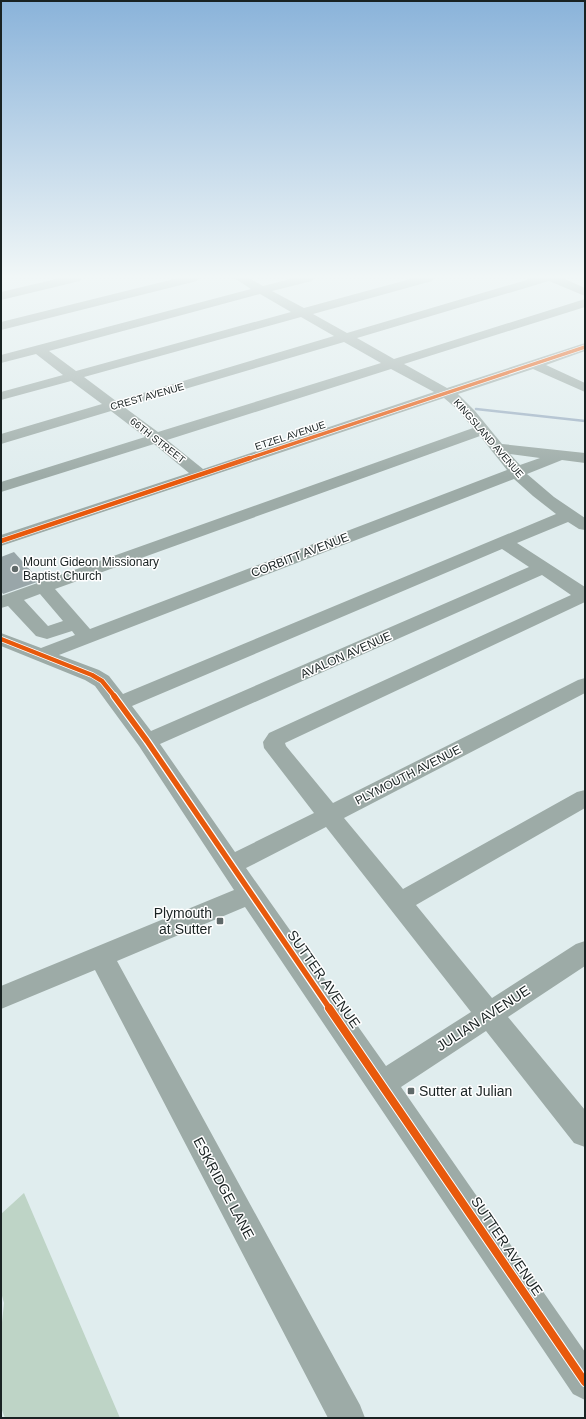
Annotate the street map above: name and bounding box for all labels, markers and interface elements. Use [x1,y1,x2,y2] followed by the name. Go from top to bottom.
[109,381,186,412] street label: CREST AVENUE
[452,397,526,480] street label: KINGSLAND AVENUE
[128,416,187,465] street label: 66TH STREET
[254,419,327,452] street label: ETZEL AVENUE
[249,530,351,580] street label: CORBITT AVENUE
[23,555,159,583] place label: Mount Gideon Missionary Baptist Church
[10,564,20,574] marker: Mount Gideon Missionary Baptist Church
[298,629,394,681] street label: AVALON AVENUE
[353,742,463,808] street label: PLYMOUTH AVENUE
[154,905,212,937] place label: Plymouth at Sutter
[215,916,225,926] marker: Plymouth at Sutter
[284,927,364,1031] street label: SUTTER AVENUE
[433,982,533,1054] street label: JULIAN AVENUE
[419,1083,512,1099] place label: Sutter at Julian
[406,1086,416,1096] marker: Sutter at Julian
[190,1134,258,1242] street label: ESKRIDGE LANE
[468,1194,546,1298] street label: SUTTER AVENUE

